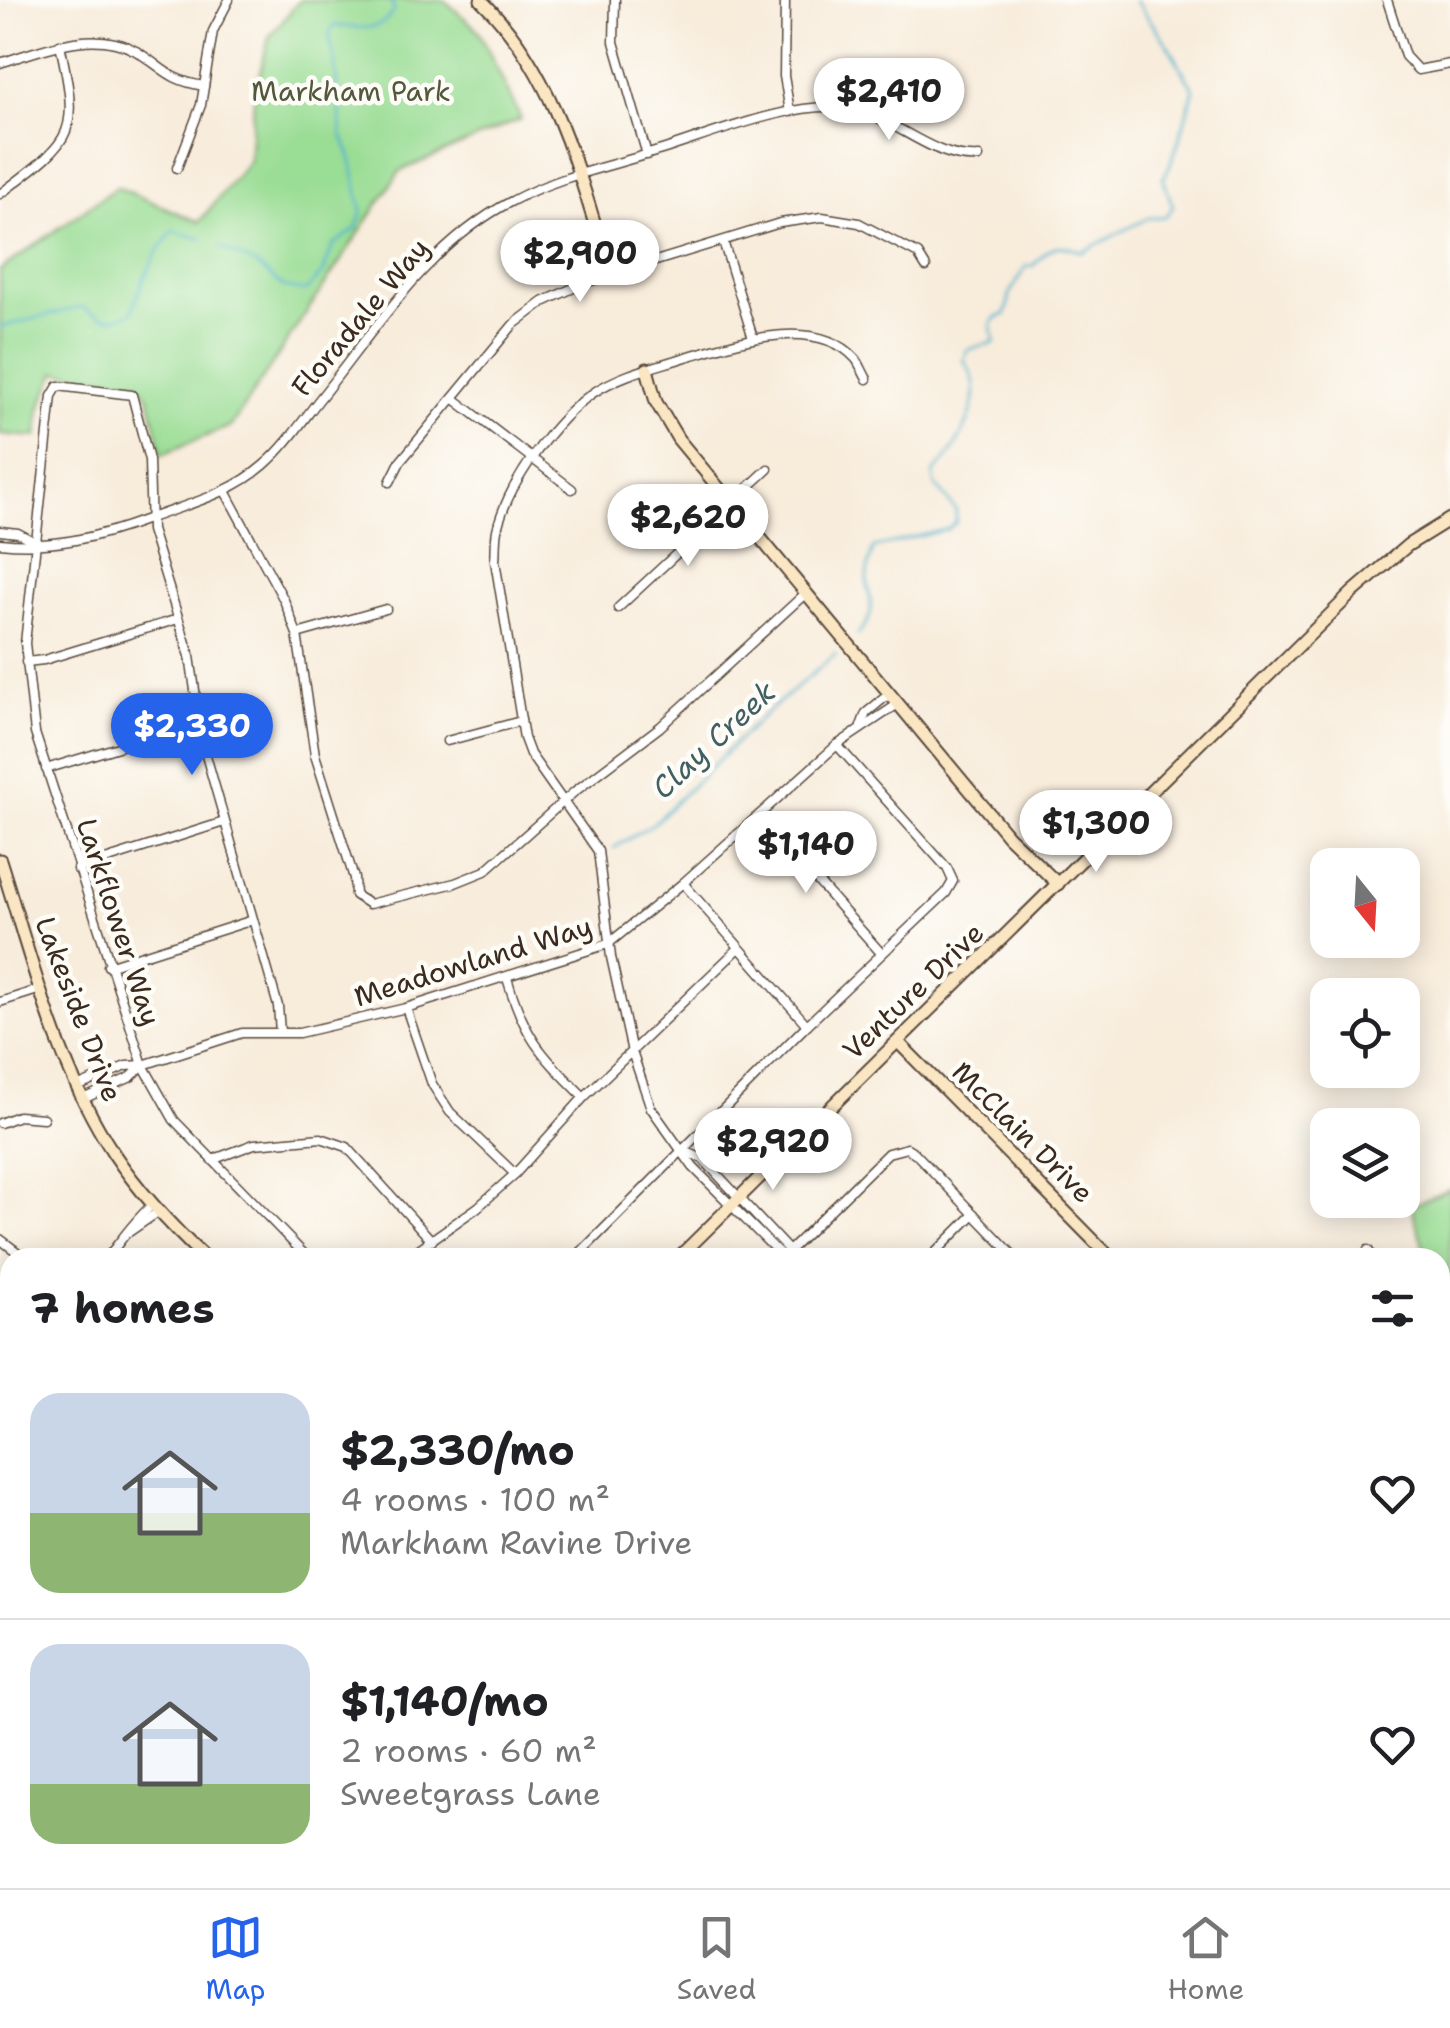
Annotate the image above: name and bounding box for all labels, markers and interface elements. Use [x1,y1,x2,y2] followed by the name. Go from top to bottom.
[808,58,970,143] pin: $2,410
[836,69,942,112] text: $2,410
[251,72,451,110] park label: Markham Park
[499,220,661,305] pin: $2,900
[282,230,438,404] street label: Floradale Way
[522,231,638,274] text: $2,900
[607,484,769,569] pin: $2,620
[629,495,747,538] text: $2,620
[643,672,785,808] water label: Clay Creek
[111,693,273,778] pin: $2,330
[133,704,251,747] text: $2,330
[1015,790,1177,875] pin: $1,300
[1041,801,1151,844] text: $1,300
[725,811,887,896] pin: $1,140
[68,814,170,1030] street label: Larkflower Way
[757,822,855,865] text: $1,140
[1310,848,1420,958] north arrow
[1310,848,1420,1218] map controls
[349,907,597,1015] street label: Meadowland Way
[26,911,132,1107] street label: Lakeside Drive
[834,914,992,1068] street label: Venture Drive
[1310,978,1420,1088] button: locate
[944,1053,1102,1211] street label: McClain Drive
[692,1108,854,1193] pin: $2,920
[1310,1108,1420,1218] button: layers
[716,1119,830,1162] text: $2,920
[30,1280,215,1336] text: 7 homes
[1365,1281,1420,1336] icon: filters
[340,1422,575,1478] text: $2,330/mo
[110,1433,230,1553] icon: home
[1365,1466,1420,1521] icon: heart
[340,1478,610,1521] text: 4 rooms · 100 m²
[340,1521,692,1564] text: Markham Ravine Drive
[340,1673,549,1729] text: $1,140/mo
[110,1684,230,1804] icon: home
[1365,1717,1420,1772] icon: heart
[340,1729,597,1772] text: 2 rooms · 60 m²
[340,1772,601,1815] text: Sweetgrass Lane
[206,1910,266,2008] tab: Map
[677,1910,756,2008] tab: Saved
[1167,1910,1244,2008] tab: Home

